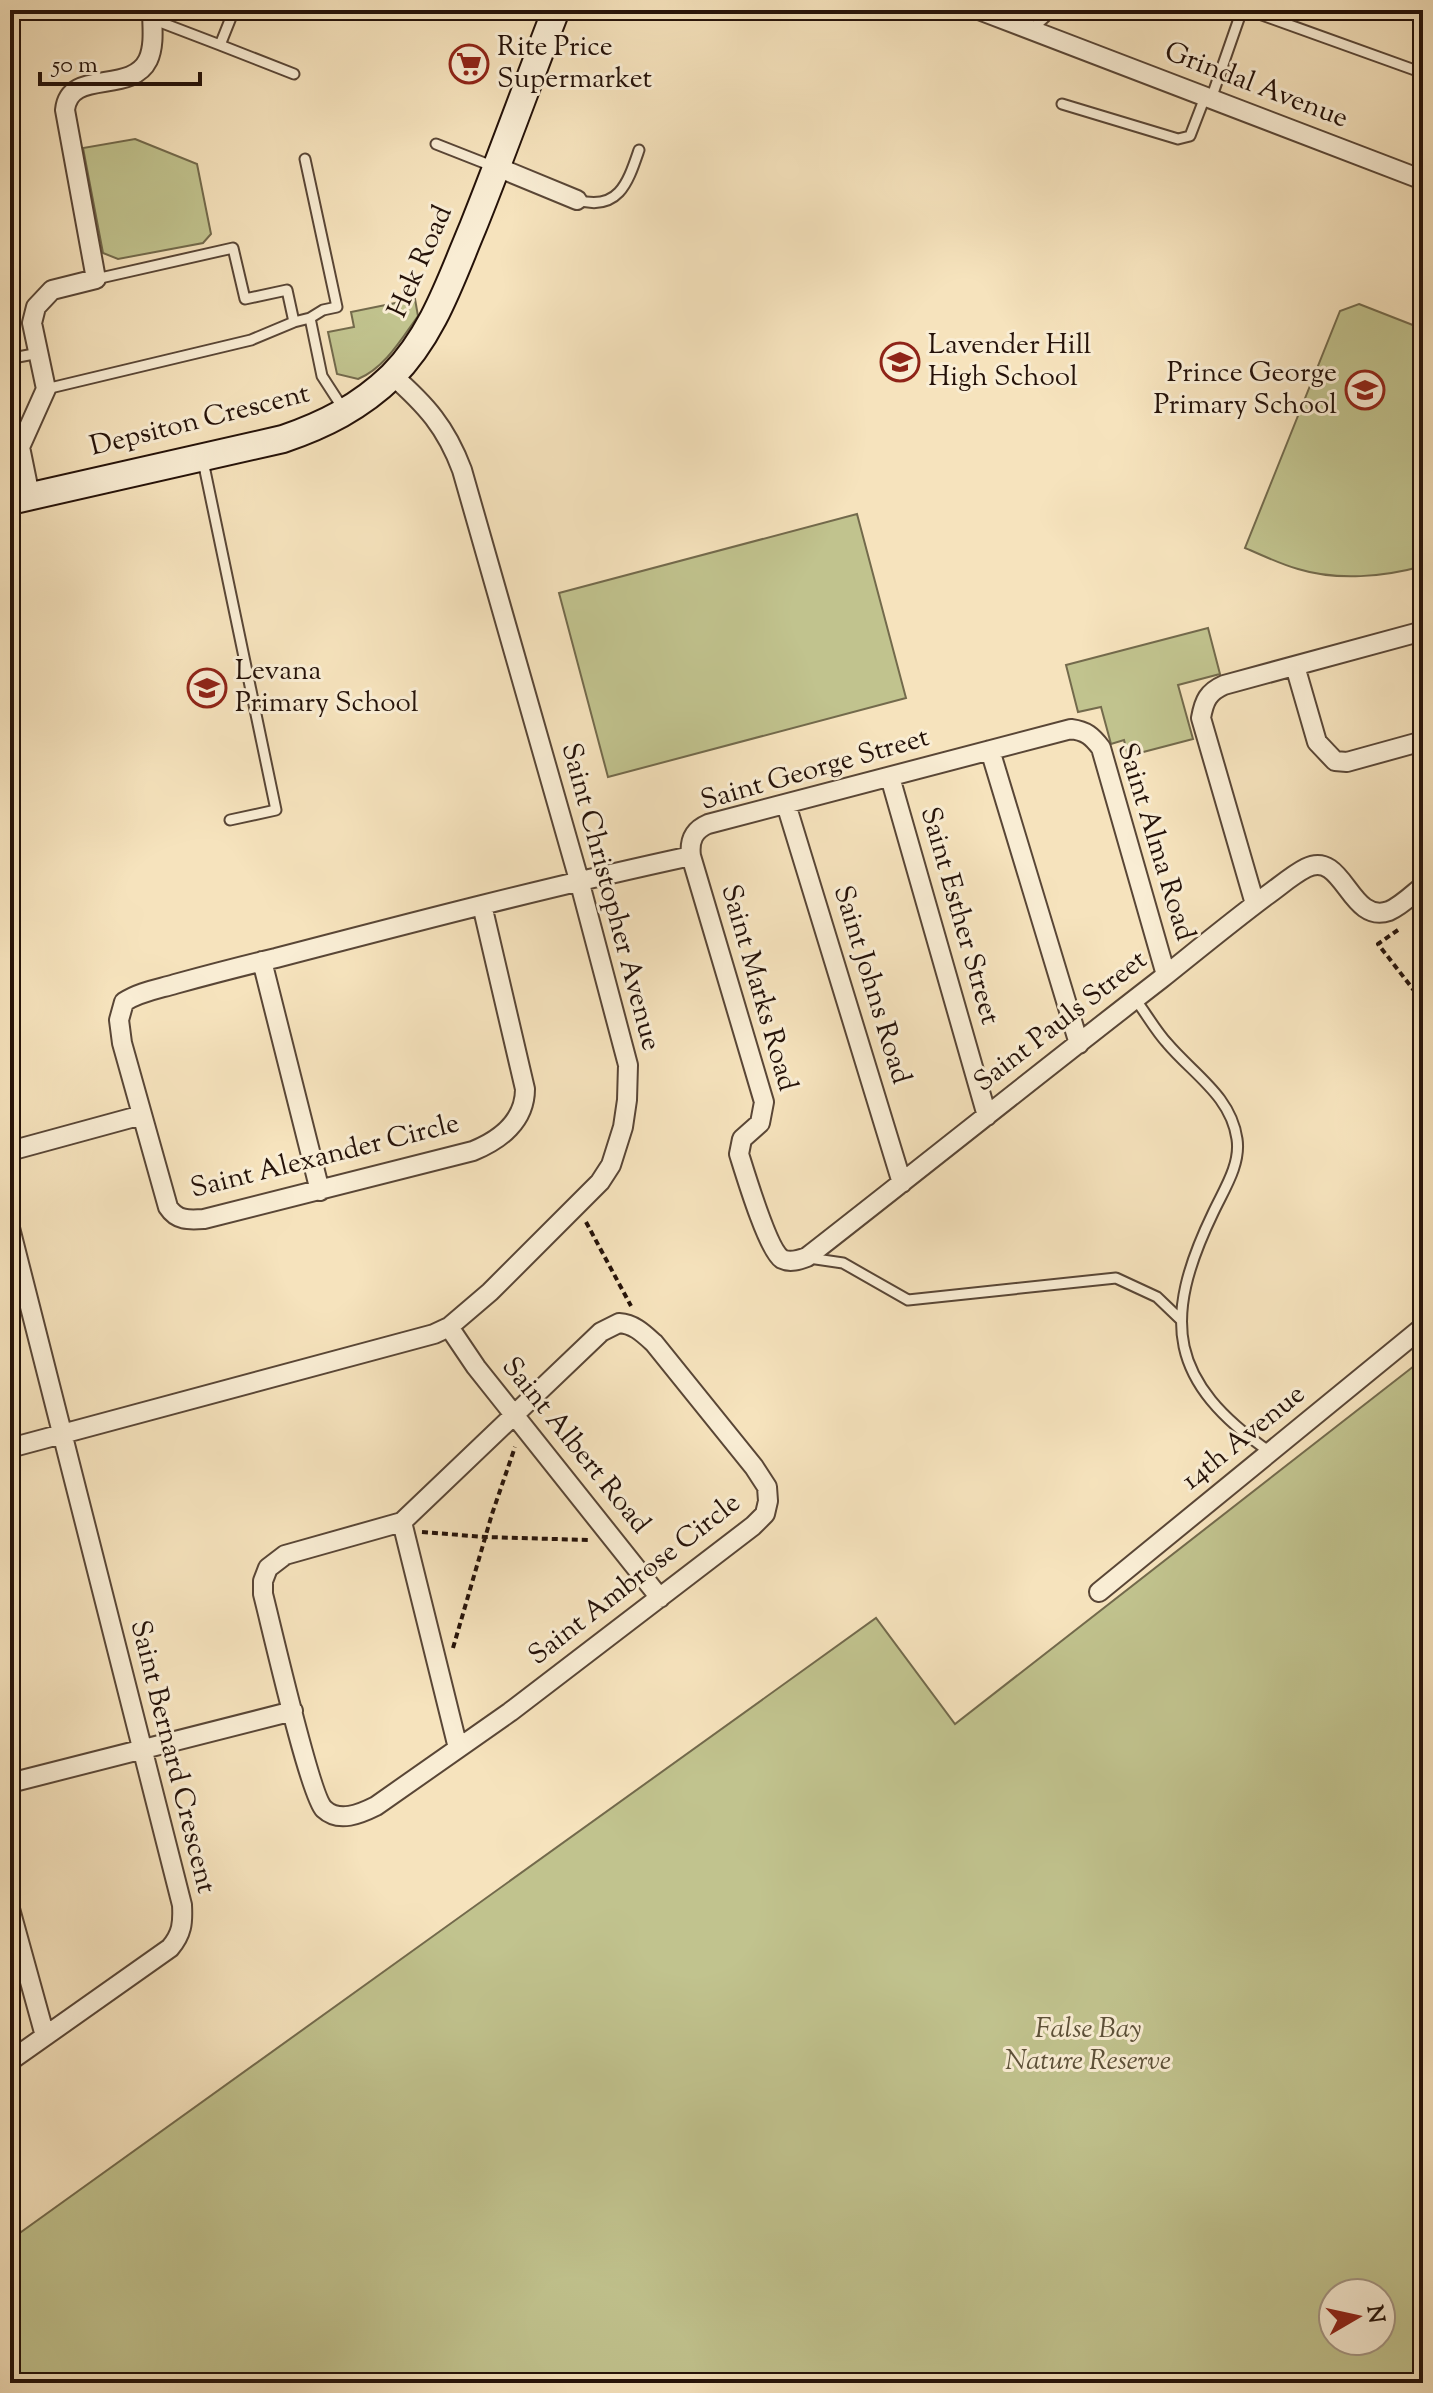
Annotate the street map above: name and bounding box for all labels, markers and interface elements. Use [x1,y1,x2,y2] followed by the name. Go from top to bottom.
[497,28,653,100] place label: Rite Price Supermarket
[1158,33,1354,139] street label: Grindal Avenue
[40,36,200,86] scale bar
[448,43,490,85] supermarket icon: Rite Price Supermarket
[50,49,98,83] text: 50 m
[378,199,464,325] street label: Hek Road
[928,326,1092,398] place label: Lavender Hill High School
[879,341,921,383] school or university icon: Lavender Hill High School
[1153,354,1337,426] place label: Prince George Primary School
[1344,369,1386,411] school or university icon: Prince George Primary School
[86,374,314,468] street label: Depsiton Crescent
[235,652,419,724] place label: Levana Primary School
[186,667,228,709] school or university icon: Levana Primary School
[696,718,934,822] street label: Saint George Street
[1106,738,1204,946] street label: Saint Alma Road
[550,739,670,1055] street label: Saint Christopher Avenue
[909,802,1009,1030] street label: Saint Esther Street
[709,880,807,1096] street label: Saint Marks Road
[822,881,920,1089] street label: Saint Johns Road
[966,941,1157,1103] street label: Saint Pauls Street
[186,1104,464,1210] street label: Saint Alexander Circle
[491,1349,659,1543] street label: Saint Albert Road
[1174,1376,1314,1500] street label: 14th Avenue
[520,1484,750,1676] street label: Saint Ambrose Circle
[119,1616,225,1898] street label: Saint Bernard Crescent
[1005,2010,1171,2082] park label: False Bay Nature Reserve
[1317,2277,1397,2357] north arrow
[1357,2303,1391,2326] text: N

